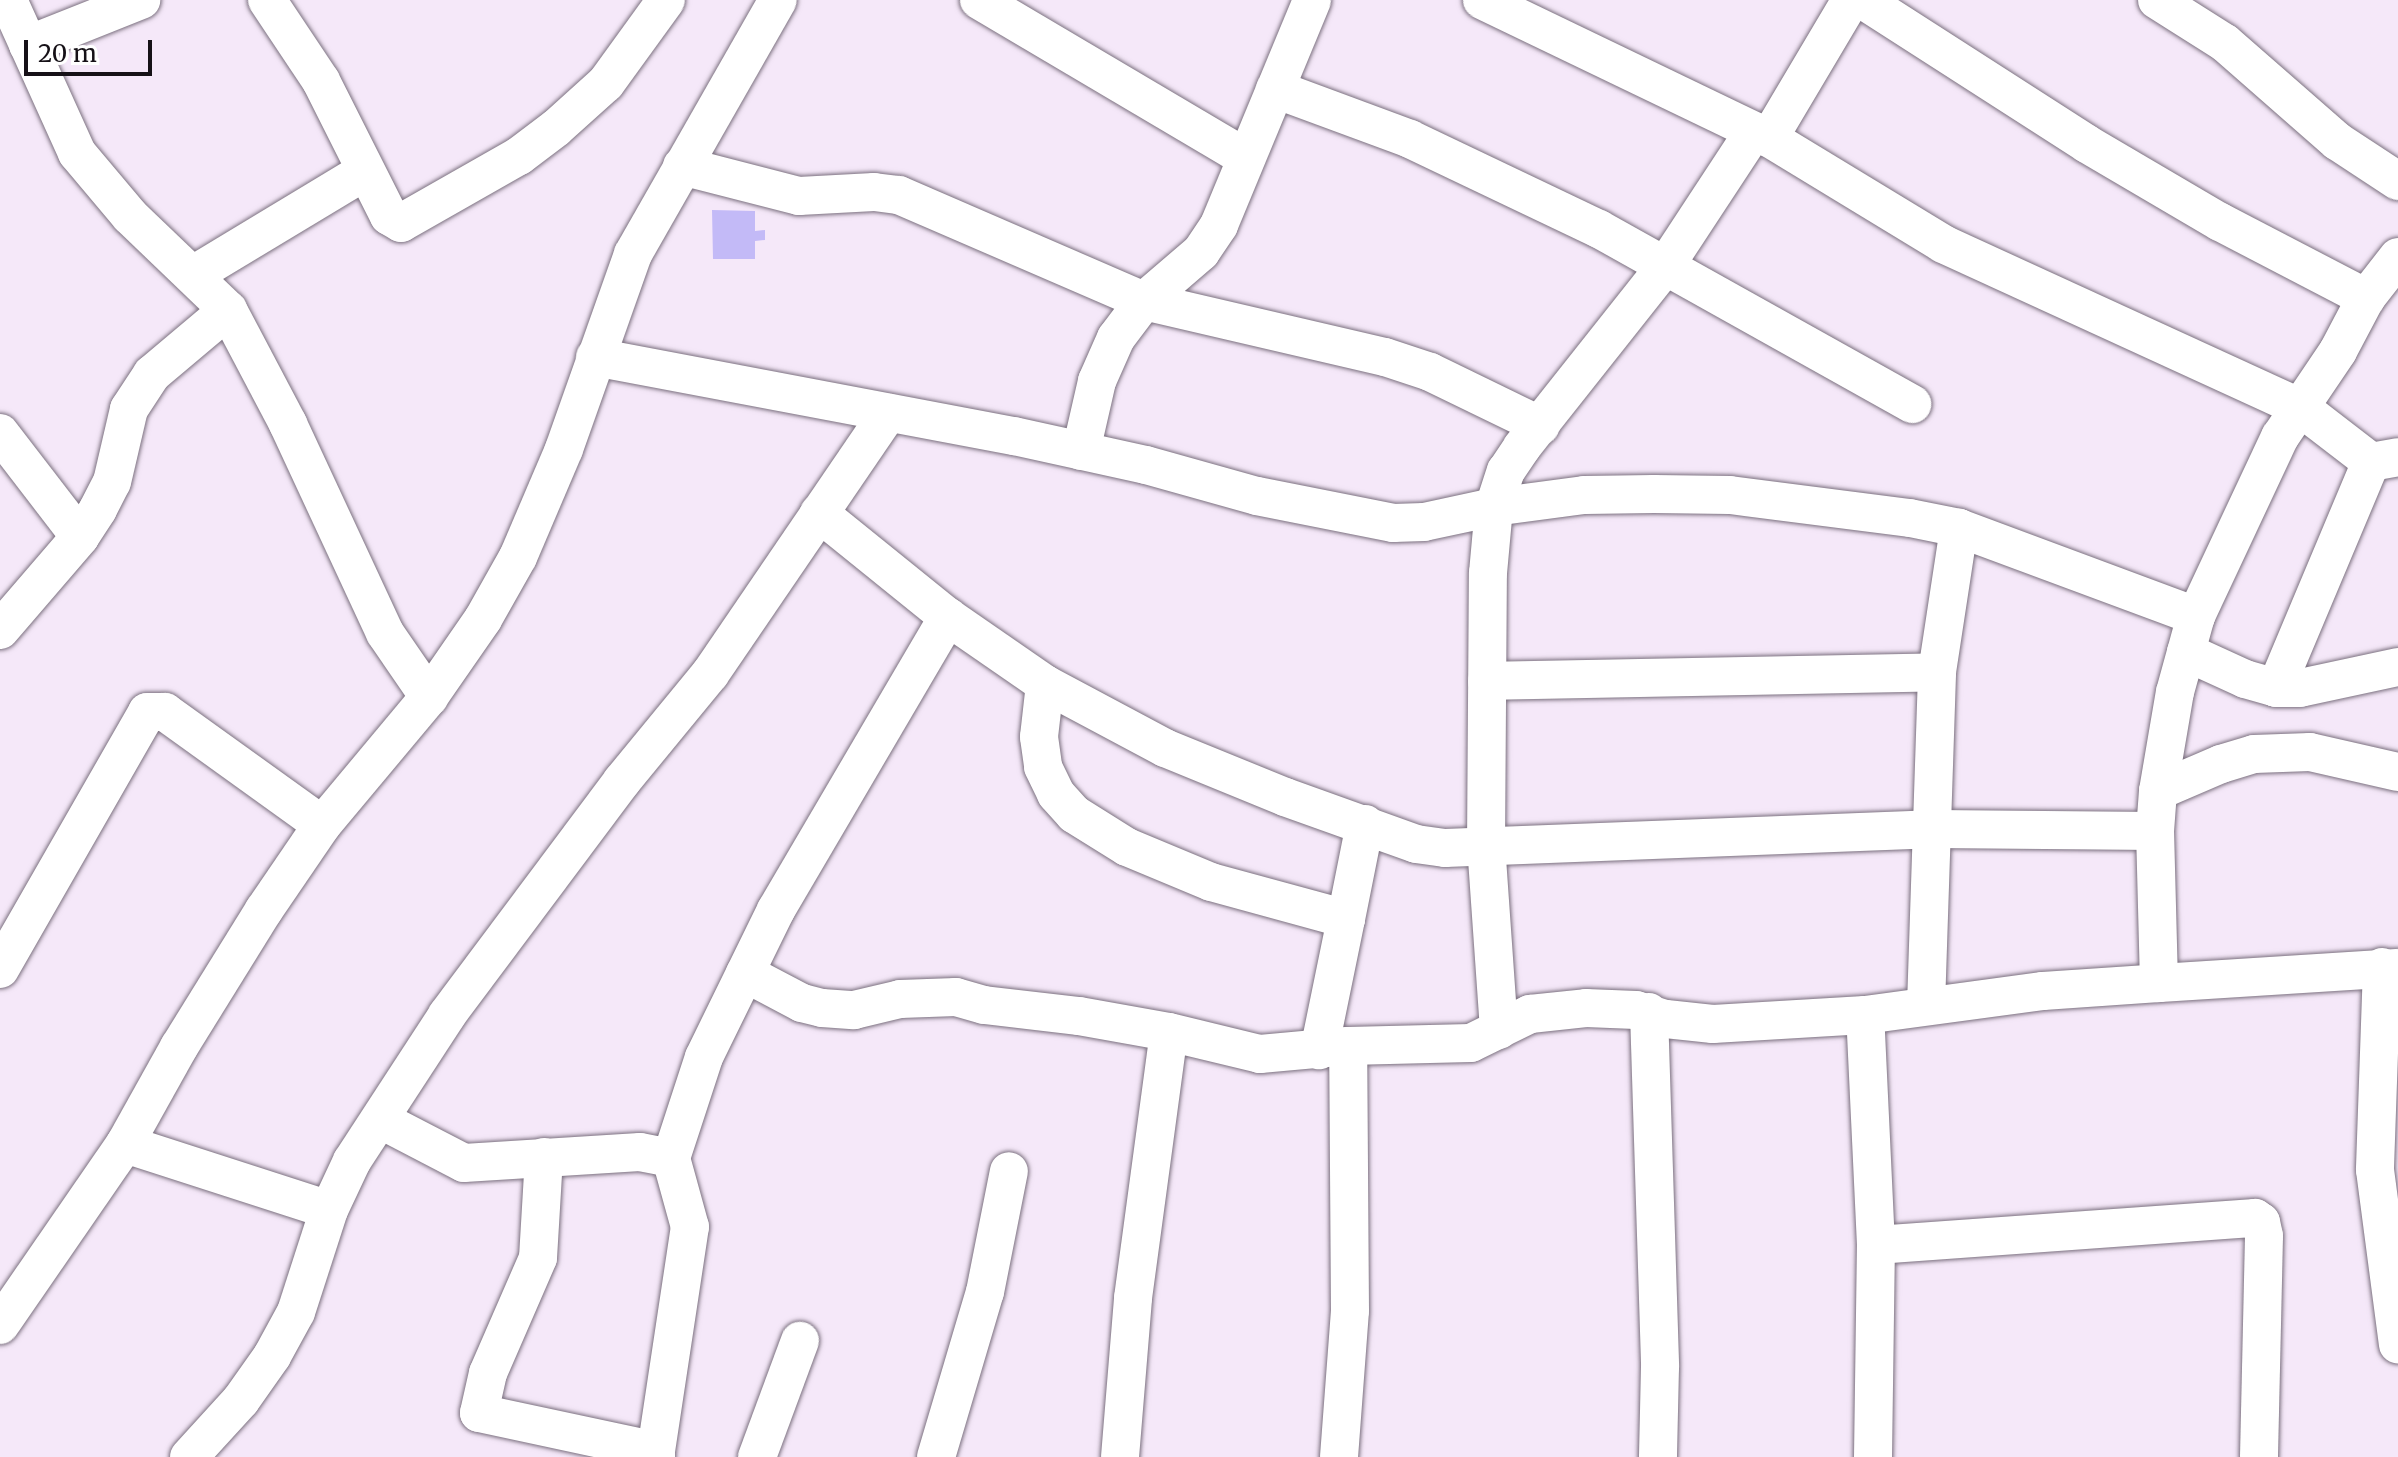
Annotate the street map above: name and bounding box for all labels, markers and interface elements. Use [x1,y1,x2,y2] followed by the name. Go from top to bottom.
[28,24,156,74] scale bar
[38,38,97,69] text: 20 m

